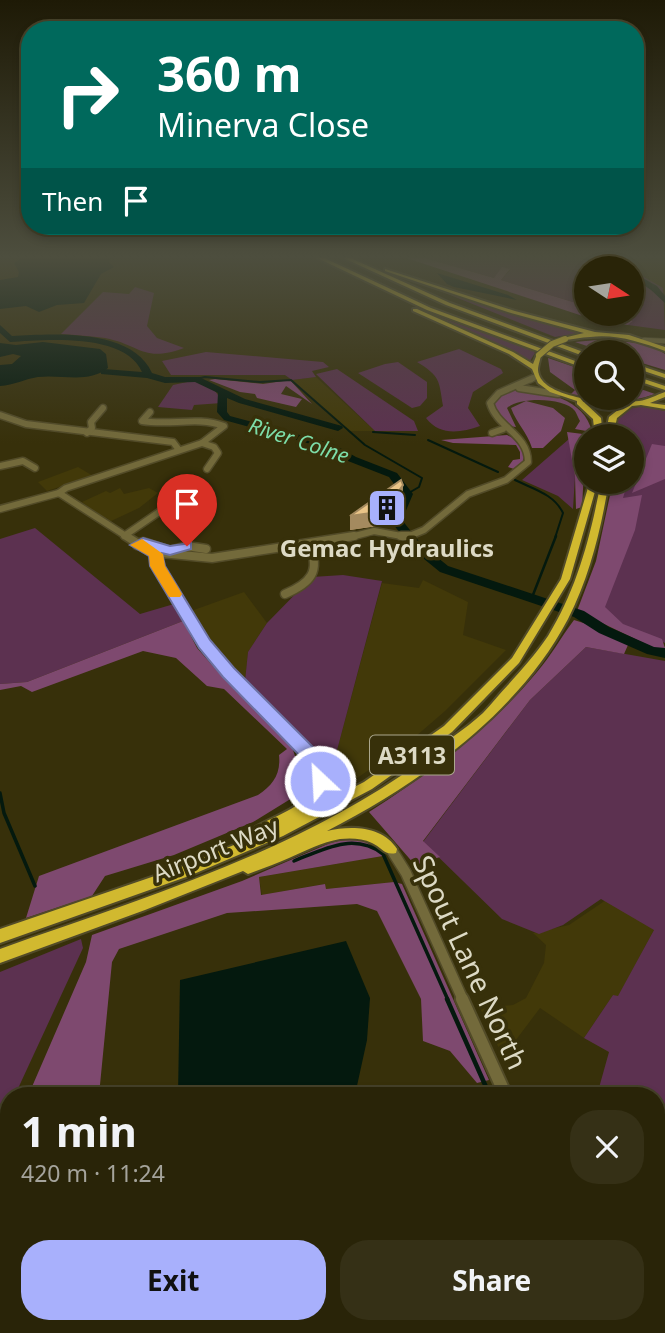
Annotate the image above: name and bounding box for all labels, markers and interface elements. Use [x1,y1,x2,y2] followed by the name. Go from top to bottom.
[157,40,302,106] text: 360 m
[42,49,133,140] icon: right
[157,103,369,146] text: Minerva Close
[117,182,155,220] icon: arrive
[42,183,103,219] text: Then
[574,256,644,326] north arrow
[574,256,644,494] map controls
[574,340,644,410] button: search
[245,411,353,469] water label: River Colne
[574,424,644,494] button: layers
[157,474,217,546] pin
[168,485,206,523] icon: arrive
[366,487,408,529] building icon: Gemac Hydraulics
[280,531,494,564] place label: Gemac Hydraulics
[370,736,454,775] road number: A3113
[283,744,357,818] position arrow
[147,808,284,889] street label: Airport Way
[405,849,537,1075] street label: Spout Lane North
[21,1102,137,1159] text: 1 min
[570,1110,644,1184] button: close
[21,1157,165,1189] text: 420 m · 11:24
[21,1240,326,1320] button: Exit
[340,1240,644,1320] button: Share

